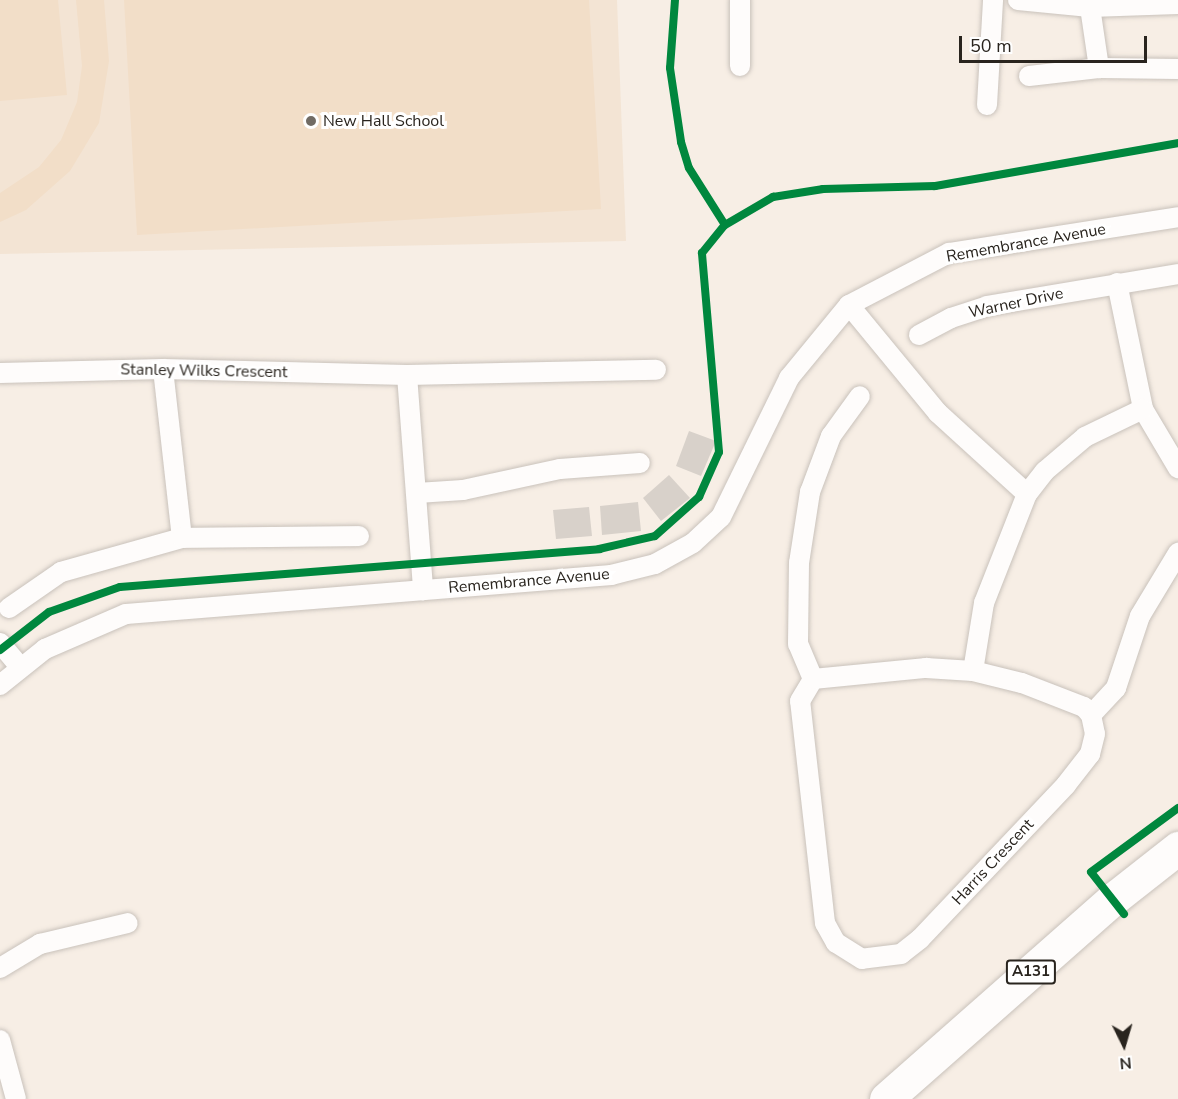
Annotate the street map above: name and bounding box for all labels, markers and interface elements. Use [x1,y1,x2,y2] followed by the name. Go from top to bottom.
[962,24,1150,62] scale bar
[970,34,1012,58] text: 50 m
[323,111,444,131] place label: New Hall School
[304,114,318,128] marker: New Hall School
[945,219,1107,267] street label: Remembrance Avenue
[967,284,1065,322] street label: Warner Drive
[120,360,288,382] street label: Stanley Wilks Crescent
[448,564,610,598] street label: Remembrance Avenue
[948,815,1038,909] street label: Harris Crescent
[1006,960,1056,984] road number: A131
[1094,1015,1154,1075] north arrow
[1119,1051,1132,1074] text: N

